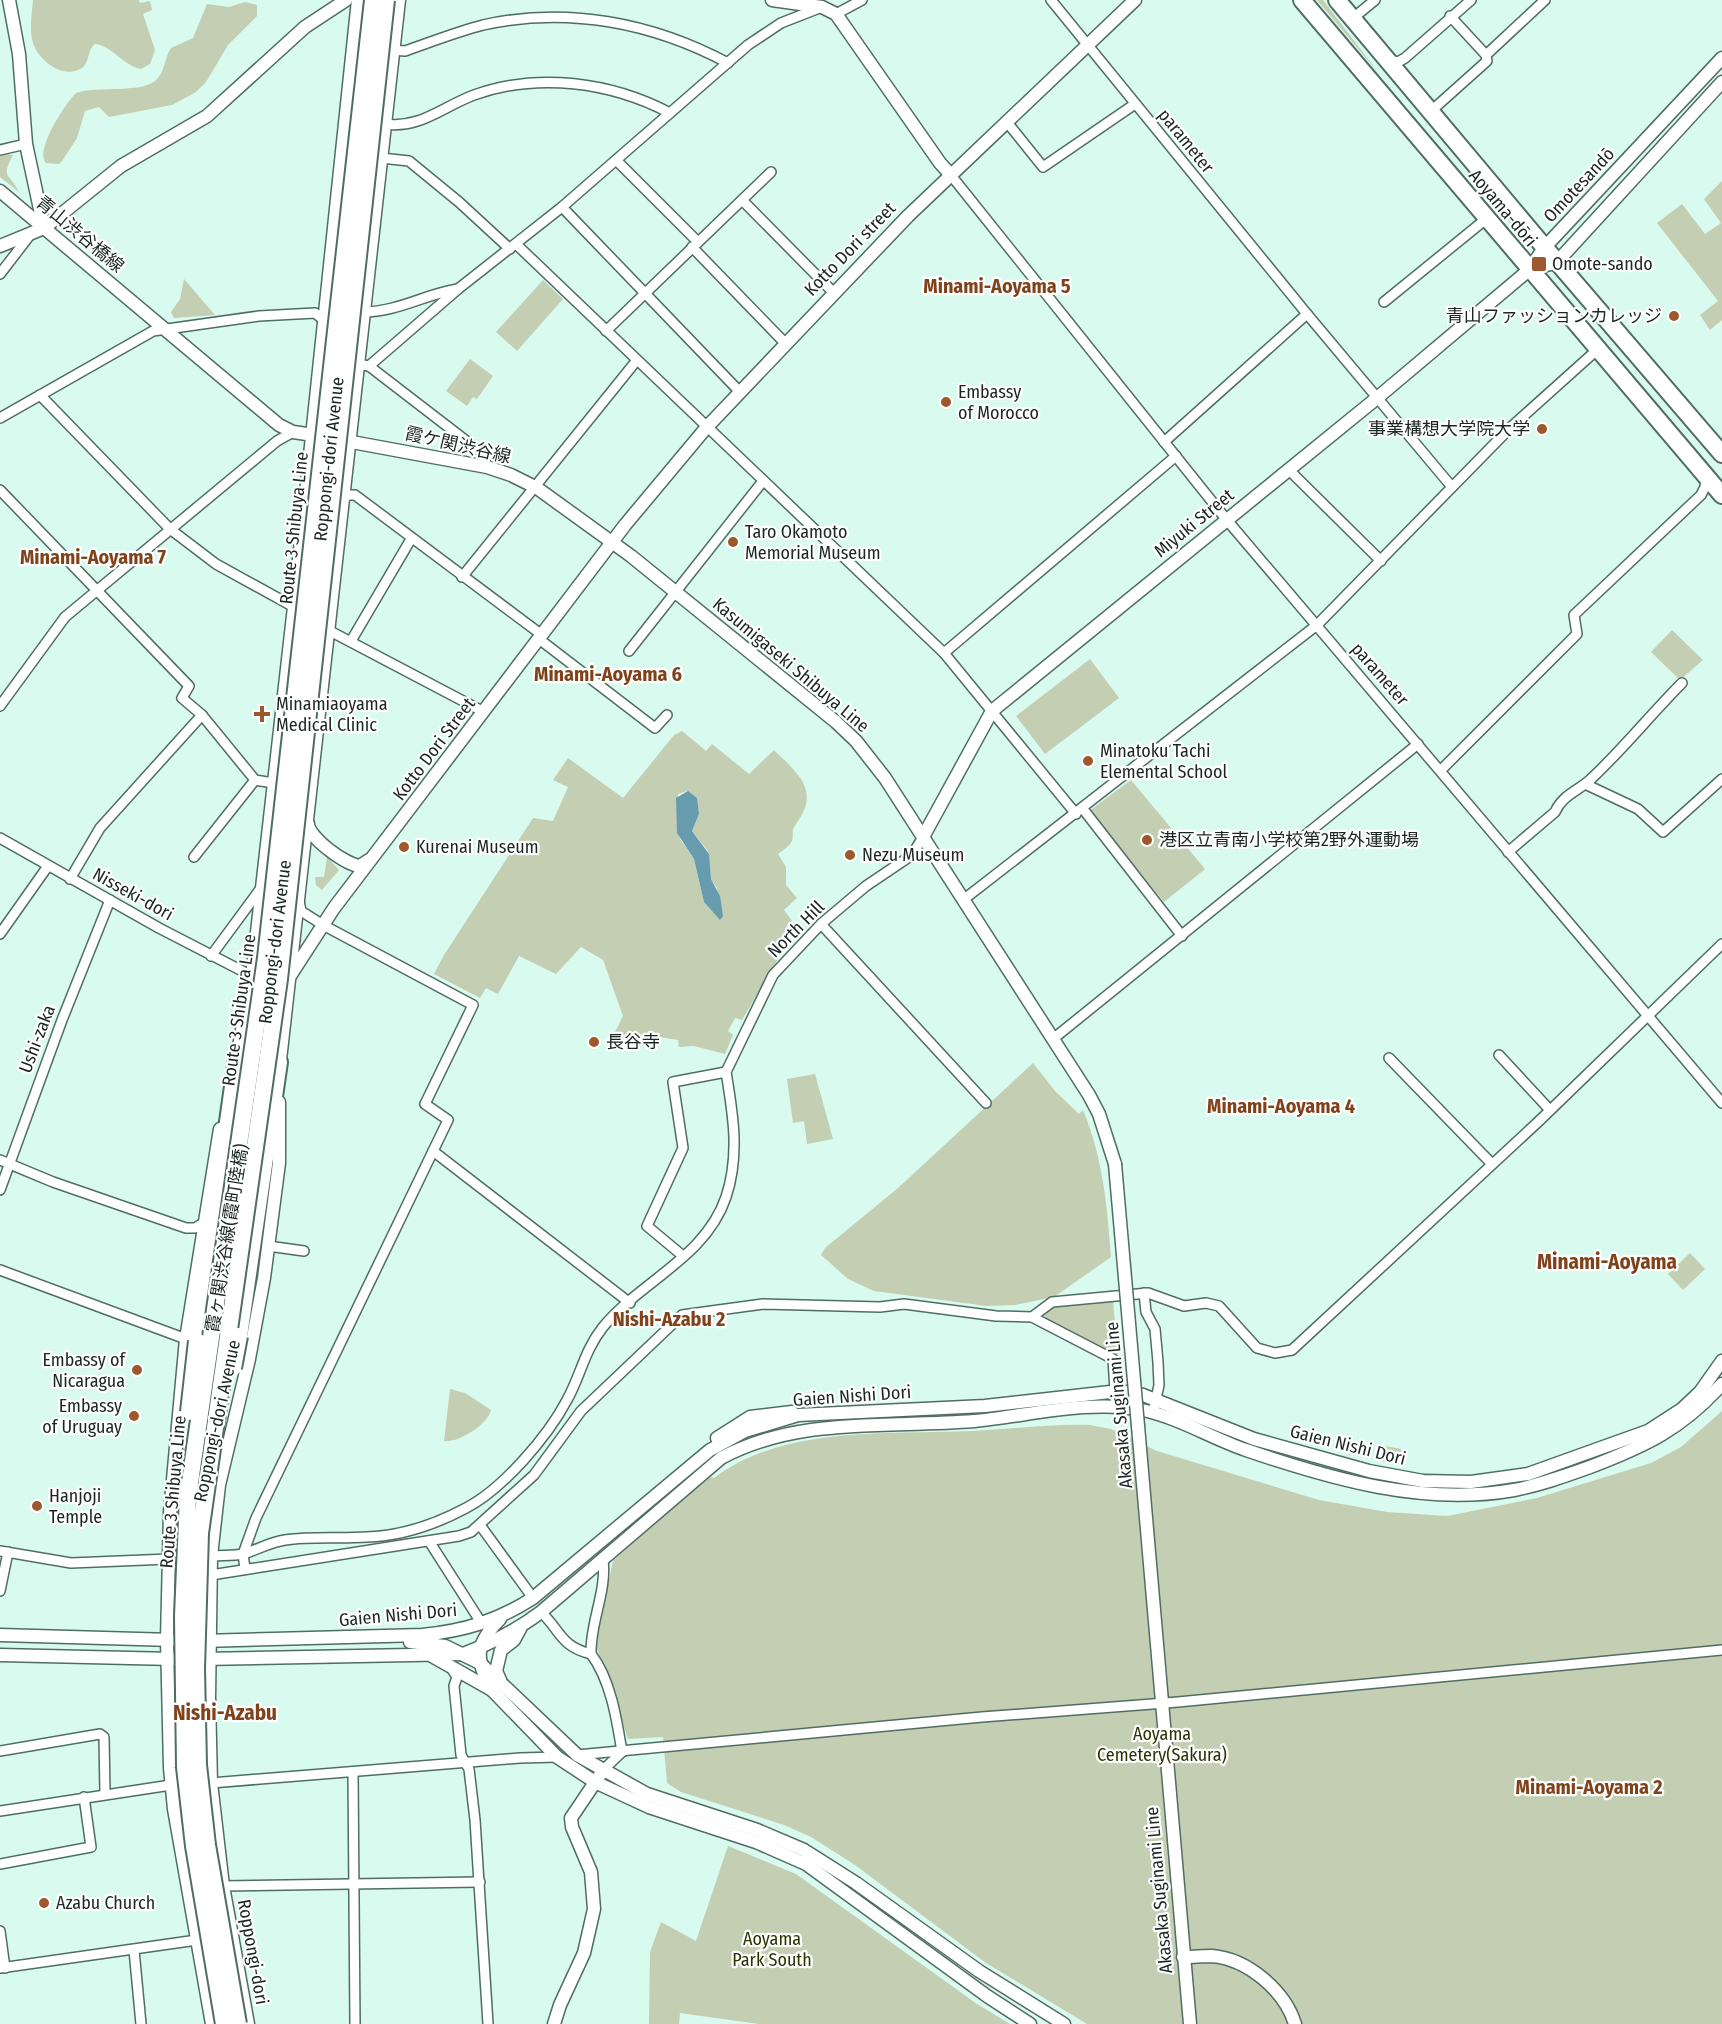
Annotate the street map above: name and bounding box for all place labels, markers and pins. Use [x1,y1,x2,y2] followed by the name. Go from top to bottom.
[1552,253,1653,275] place label: Omote-sando
[1530,255,1548,273] marker: Omote-sando
[1446,305,1662,327] place label: 青山ファッションカレッジ
[1667,309,1681,323] marker: 青山ファッションカレッジ
[958,381,1039,424] place label: Embassy of Morocco
[939,395,953,409] marker: Embassy of Morocco
[1368,418,1530,440] place label: 事業構想大学院大学
[1535,422,1549,436] marker: 事業構想大学院大学
[745,521,881,564] place label: Taro Okamoto Memorial Museum
[726,535,740,549] marker: Taro Okamoto Memorial Museum
[276,693,388,736] place label: Minamiaoyama Medical Clinic
[253,705,271,723] marker: Minamiaoyama Medical Clinic
[1100,740,1228,783] place label: Minatoku Tachi Elemental School
[1081,754,1095,768] marker: Minatoku Tachi Elemental School
[1159,829,1419,851] place label: 港区立青南小学校第2野外運動場
[1140,833,1154,847] marker: 港区立青南小学校第2野外運動場
[416,836,539,858] place label: Kurenai Museum
[397,840,411,854] marker: Kurenai Museum
[862,844,964,866] place label: Nezu Museum
[843,848,857,862] marker: Nezu Museum
[606,1031,660,1053] place label: 長谷寺
[587,1035,601,1049] marker: 長谷寺
[43,1349,126,1392] place label: Embassy of Nicaragua
[130,1363,144,1377] marker: Embassy of Nicaragua
[42,1395,122,1438] place label: Embassy of Uruguay
[127,1409,141,1423] marker: Embassy of Uruguay
[49,1485,102,1528] place label: Hanjoji Temple
[30,1499,44,1513] marker: Hanjoji Temple
[56,1892,155,1914] place label: Azabu Church
[37,1896,51,1910] marker: Azabu Church

